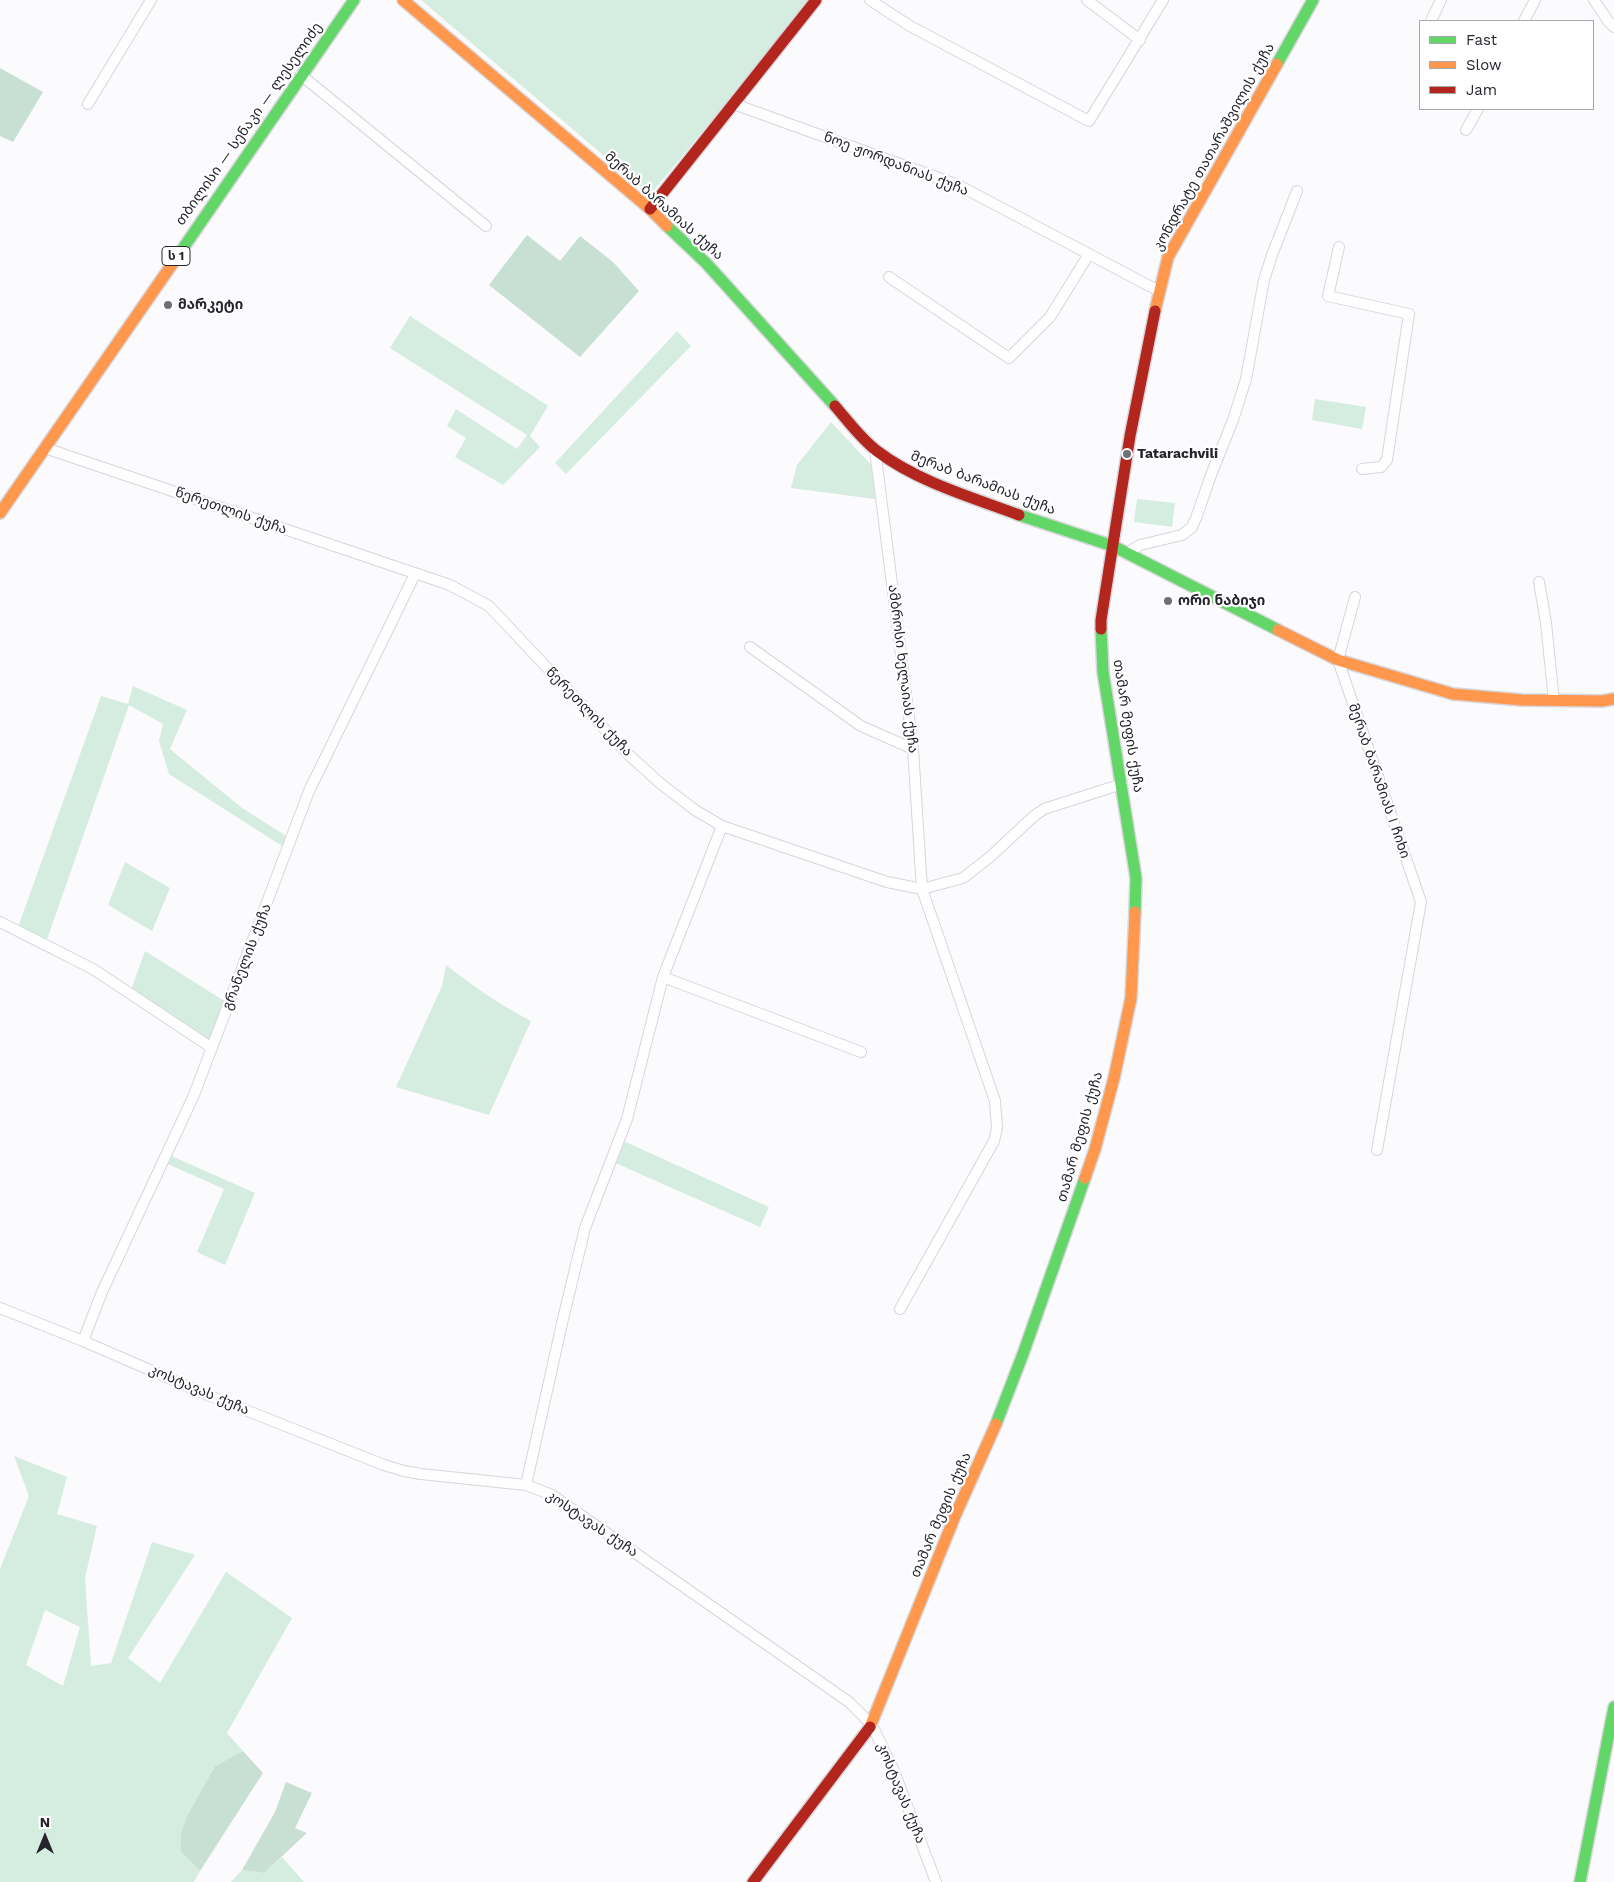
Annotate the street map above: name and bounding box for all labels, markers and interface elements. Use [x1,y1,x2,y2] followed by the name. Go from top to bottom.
[172,19,326,229] street label: თბილისი — სენაკი — ლესელიძე
[1419,20,1594,110] legend
[1466,31,1497,49] text: Fast
[1150,40,1278,254] street label: კონდრატე თათარაშვილის ქუჩა
[1466,56,1502,74] text: Slow
[1466,81,1497,99] text: Jam
[821,129,971,199] street label: ნოე ჟორდანიას ქუჩა
[601,148,727,264] street label: მერაბ ბარამიას ქუჩა
[162,247,190,266] road number: ს 1
[178,297,243,313] place label: მარკეტი
[162,299,174,311] marker: მარკეტი
[1137,446,1218,462] place label: Tatarachvili
[908,448,1058,518] street label: მერაბ ბარამიას ქუჩა
[1121,448,1133,460] marker: Tatarachvili
[173,484,289,538] street label: წერეთლის ქუჩა
[884,584,922,754] street label: ამბროსი ხელაიას ქუჩა
[1178,593,1265,609] place label: ორი ნაბიჯი
[1162,595,1174,607] marker: ორი ნაბიჯი
[1109,658,1147,794] street label: თამარ მეფის ქუჩა
[542,664,636,760] street label: წერეთლის ქუჩა
[1345,701,1413,861] street label: მერაბ ბარამიას I ჩიხი
[219,901,275,1013] street label: გრანელის ქუჩა
[1053,1070,1107,1204] street label: თამარ მეფის ქუჩა
[146,1361,252,1419] street label: კოსტავას ქუჩა
[907,1450,975,1580] street label: თამარ მეფის ქუჩა
[543,1487,641,1561] street label: კოსტავას ქუჩა
[873,1740,929,1846] street label: კოსტავას ქუჩა
[20,1812,70,1862] north arrow
[40,1814,50,1830] text: N

